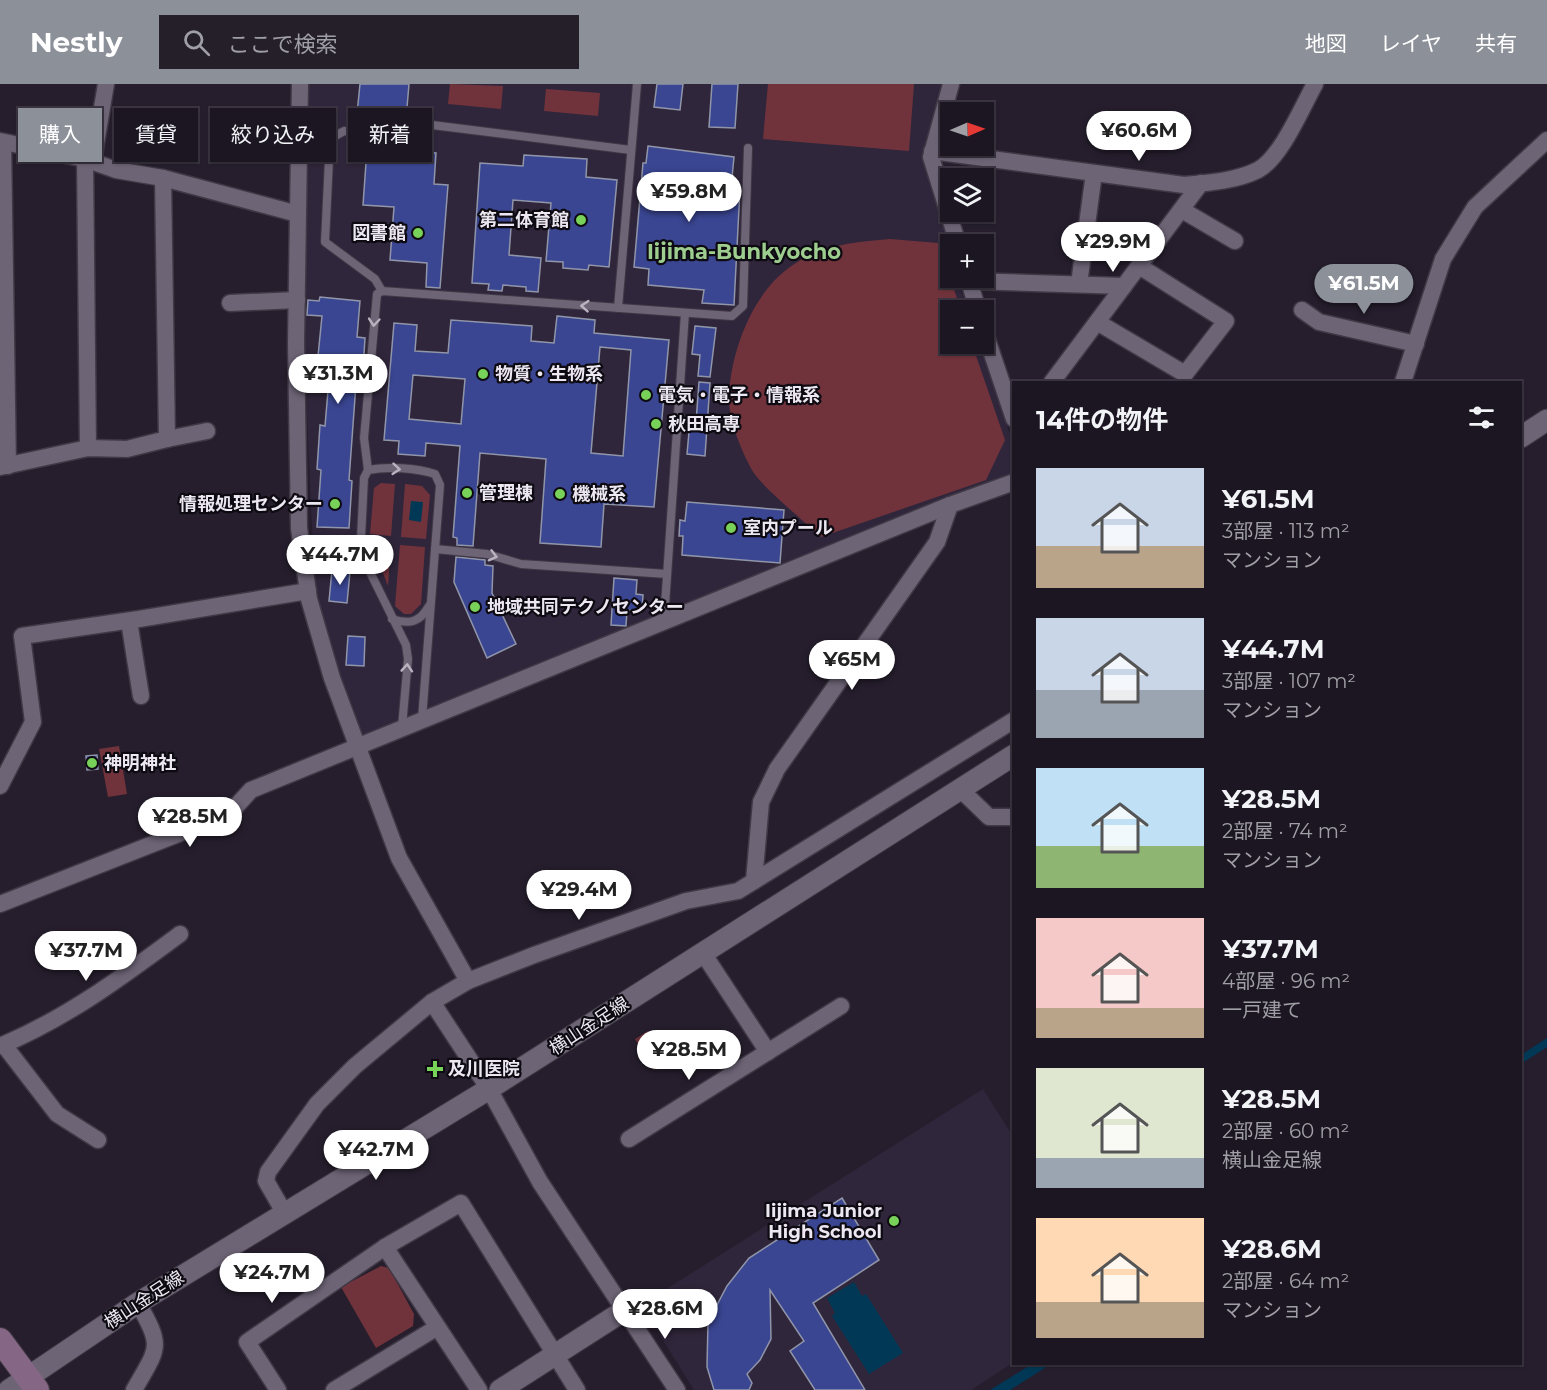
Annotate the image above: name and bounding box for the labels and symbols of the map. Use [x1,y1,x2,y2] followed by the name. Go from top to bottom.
[940,102,994,156] north arrow
[1090,111,1188,162] pin: ¥60.6M
[640,172,738,223] pin: ¥59.8M
[479,209,569,231] place label: 第二体育館
[574,213,588,227] marker: 第二体育館
[352,222,406,244] place label: 図書館
[1064,222,1162,273] pin: ¥29.9M
[411,226,425,240] marker: 図書館
[647,239,841,264] district label: Iijima-Bunkyocho
[1315,264,1413,315] pin: ¥61.5M
[580,300,589,313] one-way arrow
[368,317,381,326] one-way arrow
[289,354,387,405] pin: ¥31.3M
[495,363,603,385] place label: 物質・生物系
[476,367,490,381] marker: 物質・生物系
[658,384,820,406] place label: 電気・電子・情報系
[639,388,653,402] marker: 電気・電子・情報系
[668,413,740,435] place label: 秋田高専
[649,417,663,431] marker: 秋田高専
[391,462,400,475] one-way arrow
[479,482,533,504] place label: 管理棟
[572,483,626,505] place label: 機械系
[460,486,474,500] marker: 管理棟
[553,487,567,501] marker: 機械系
[179,493,323,515] place label: 情報処理センター
[328,497,342,511] marker: 情報処理センター
[743,517,833,539] place label: 室内プール
[724,521,738,535] marker: 室内プール
[291,535,389,586] pin: ¥44.7M
[488,549,498,562] one-way arrow
[487,596,684,618] place label: 地域共同テクノセンター
[468,600,482,614] marker: 地域共同テクノセンター
[816,640,888,691] pin: ¥65M
[400,664,413,673] one-way arrow
[104,752,176,774] place label: 神明神社
[85,756,99,770] marker: 神明神社
[141,797,239,848] pin: ¥28.5M
[530,870,628,921] pin: ¥29.4M
[37,931,135,982] pin: ¥37.7M
[545,992,633,1060] street label: 横山金足線
[640,1030,738,1081] pin: ¥28.5M
[448,1058,520,1080] place label: 及川医院
[426,1060,444,1078] marker: 及川医院
[327,1130,425,1181] pin: ¥42.7M
[765,1200,882,1243] place label: Iijima Junior High School
[887,1214,901,1228] marker: Iijima Junior High School
[223,1253,321,1304] pin: ¥24.7M
[100,1266,188,1334] street label: 横山金足線
[616,1289,714,1340] pin: ¥28.6M

